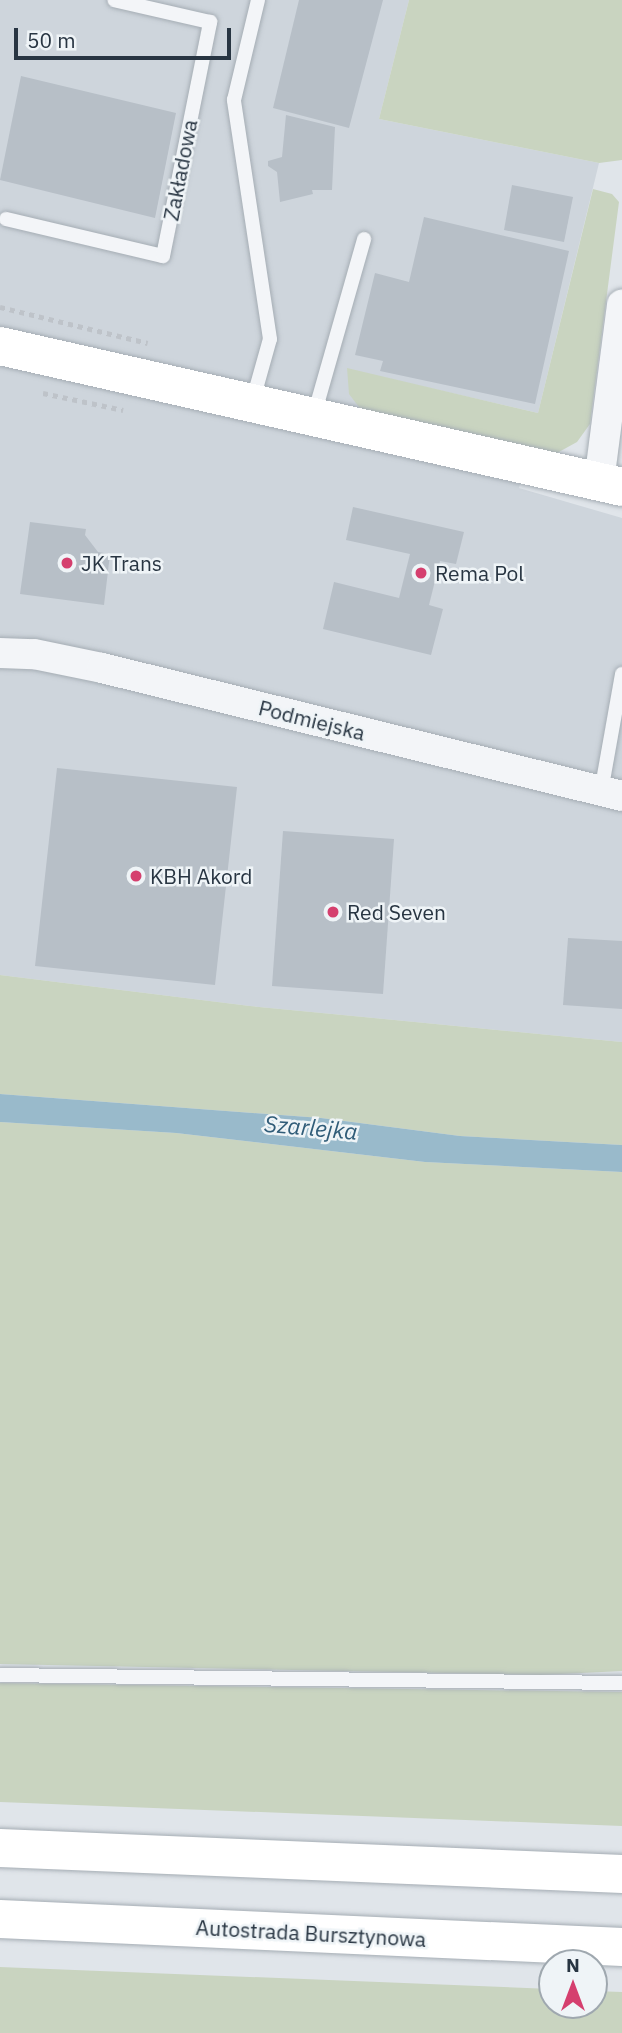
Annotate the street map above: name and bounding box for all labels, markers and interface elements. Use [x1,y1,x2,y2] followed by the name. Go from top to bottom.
[18,14,234,58] scale bar
[27,26,76,54] text: 50 m
[158,117,202,223] street label: Zakładowa
[81,550,162,576] place label: JK Trans
[59,555,75,571] marker: JK Trans
[435,560,524,586] place label: Rema Pol
[413,565,429,581] marker: Rema Pol
[256,695,368,745] street label: Podmiejska
[150,863,253,889] place label: KBH Akord
[128,868,144,884] marker: KBH Akord
[347,899,446,925] place label: Red Seven
[325,904,341,920] marker: Red Seven
[263,1109,359,1145] water label: Szarlejka
[195,1914,427,1952] street label: Autostrada Bursztynowa
[538,1949,608,2019] north arrow
[566,1953,580,1977] text: N

